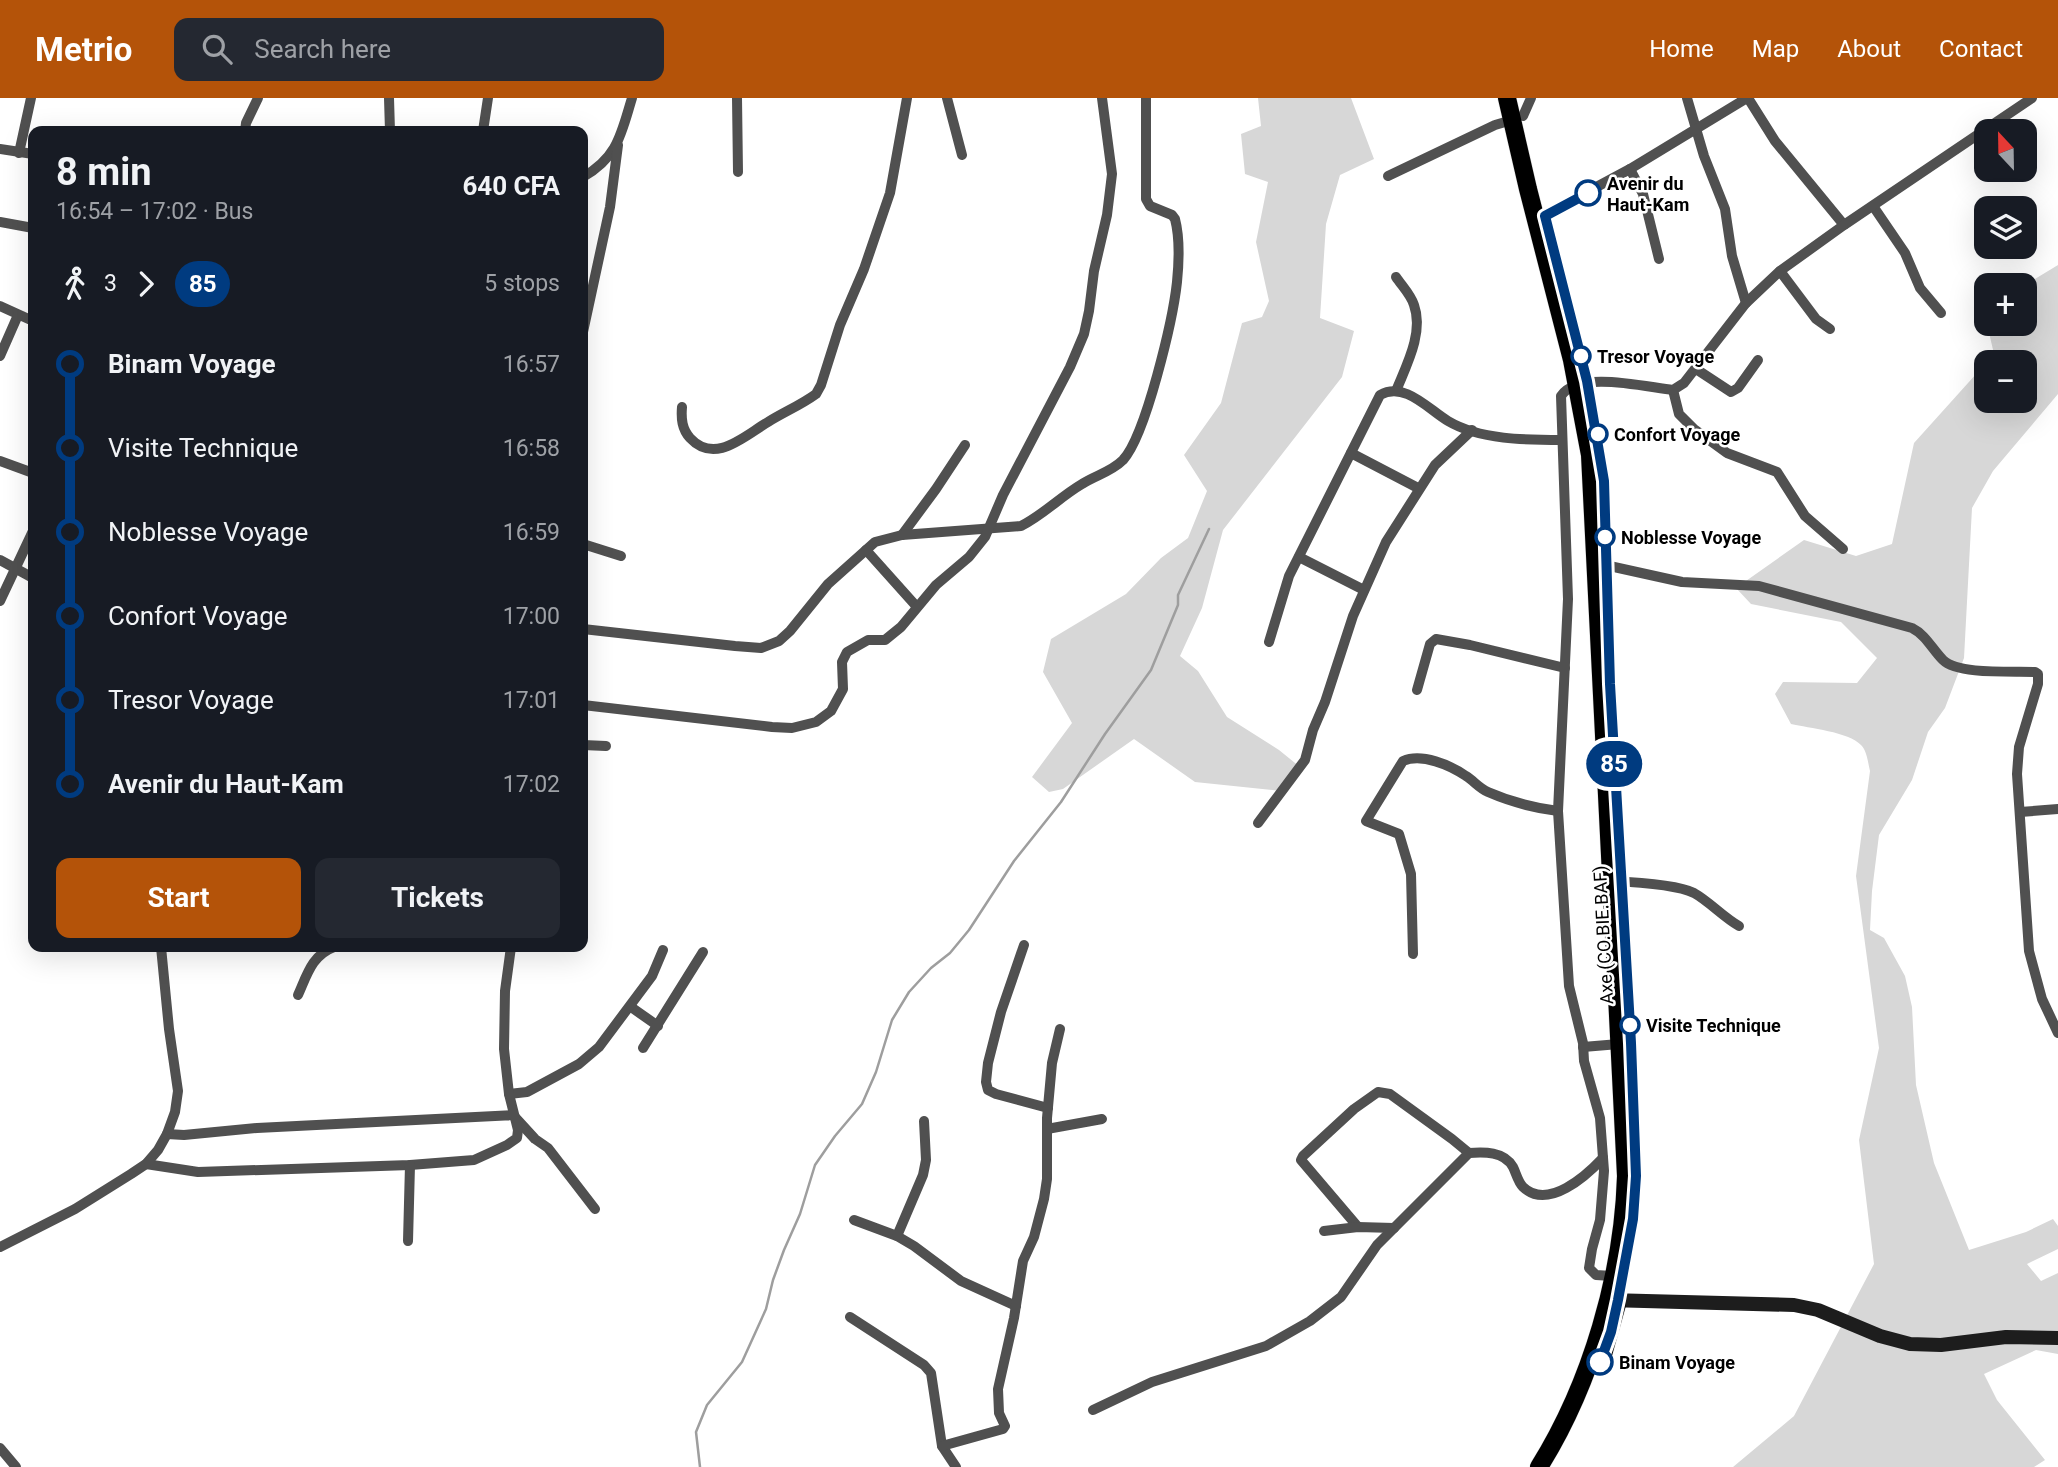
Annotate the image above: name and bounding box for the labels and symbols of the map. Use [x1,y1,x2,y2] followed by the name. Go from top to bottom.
[1974,119,2037,182] north arrow
[1607,173,1689,215] place label: Avenir du Haut-Kam
[1575,180,1601,206] marker: Avenir du Haut-Kam
[1571,346,1591,366] marker: Tresor Voyage
[1597,346,1714,367] place label: Tresor Voyage
[1588,424,1608,444] marker: Confort Voyage
[1614,424,1740,445] place label: Confort Voyage
[1595,527,1615,547] marker: Noblesse Voyage
[1621,527,1761,548] place label: Noblesse Voyage
[1582,741,1646,787] line badge: 85
[1589,865,1618,1005] street label: Axe (CO.BIE.BAF)
[1620,1015,1640,1035] marker: Visite Technique
[1646,1015,1781,1036] place label: Visite Technique
[1587,1349,1613,1375] marker: Binam Voyage
[1619,1352,1735,1373] place label: Binam Voyage

